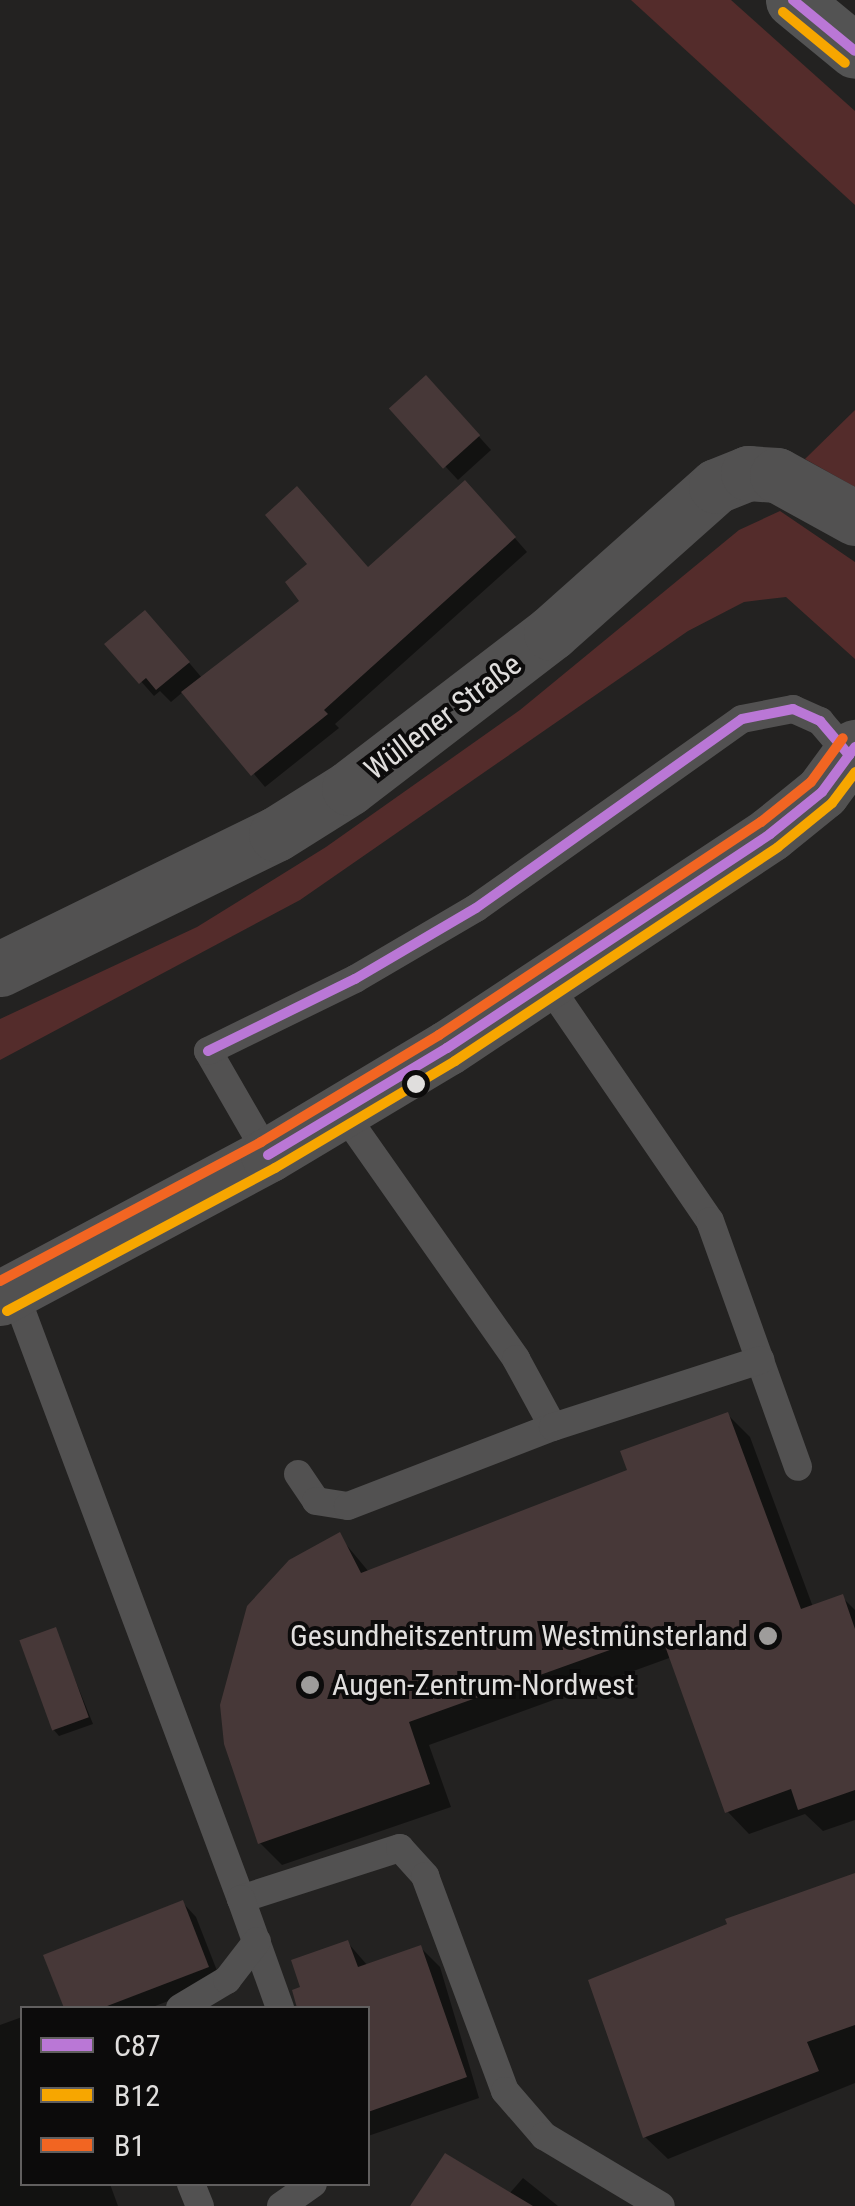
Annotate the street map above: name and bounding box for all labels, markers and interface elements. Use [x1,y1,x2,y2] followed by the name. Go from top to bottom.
[358,646,528,788] street label: Wüllener Straße
[406,1074,426,1094] unlabelled marker
[290,1618,748,1654] place label: Gesundheitszentrum Westmünsterland
[757,1625,779,1647] marker: Gesundheitszentrum Westmünsterland
[332,1667,635,1703] place label: Augen-Zentrum-Nordwest
[297,1672,323,1698] marker: Augen-Zentrum-Nordwest
[20,2006,370,2186] legend
[114,2028,161,2063] text: C87
[114,2078,160,2113] text: B12
[114,2128,145,2163] text: B1

